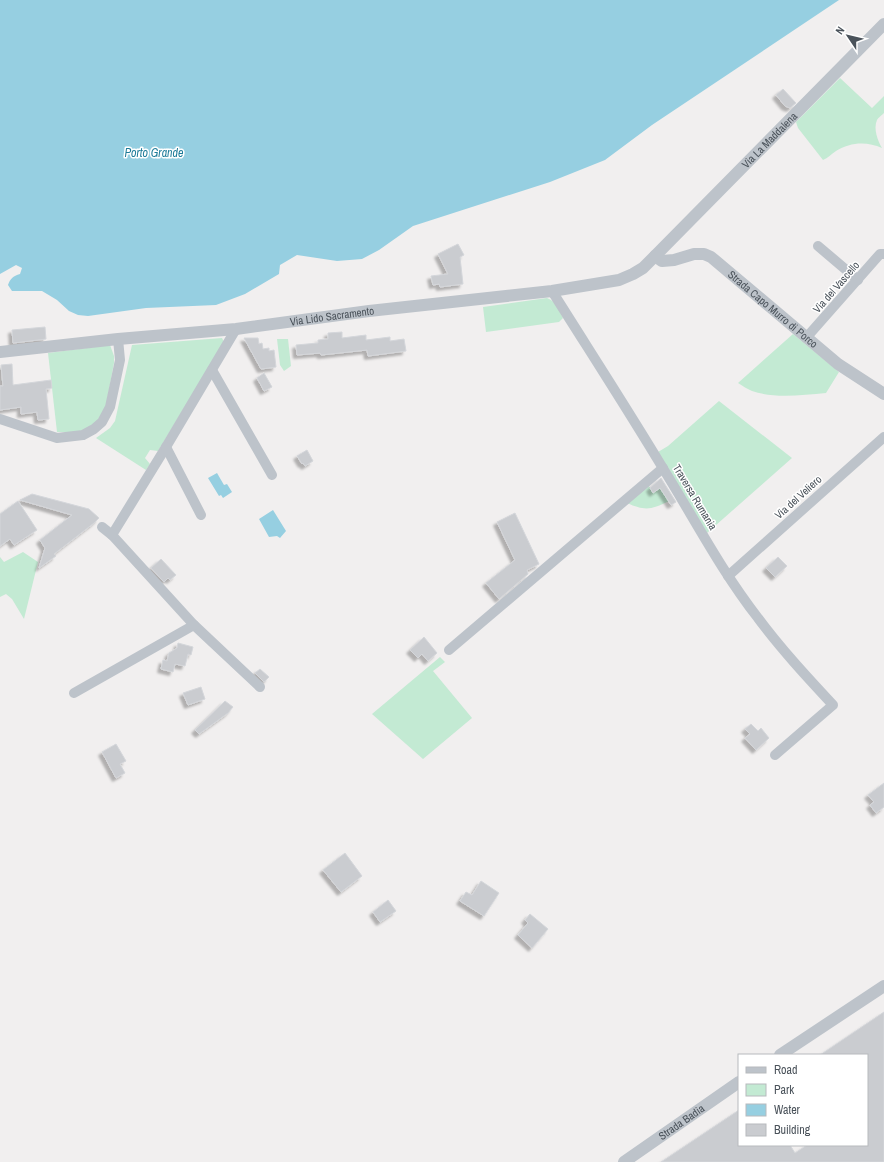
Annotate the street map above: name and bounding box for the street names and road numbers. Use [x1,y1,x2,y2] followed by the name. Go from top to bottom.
[739,109,800,171] street label: Via La Maddalena
[810,258,862,316] street label: Via del Vascello
[725,267,821,351] street label: Strada Capo Murro di Porco
[289,303,375,329] street label: Via Lido Sacramento
[670,462,720,532] street label: Traversa Rumania
[772,472,824,522] street label: Via del Veliero
[656,1101,707,1143] street label: Strada Badia

